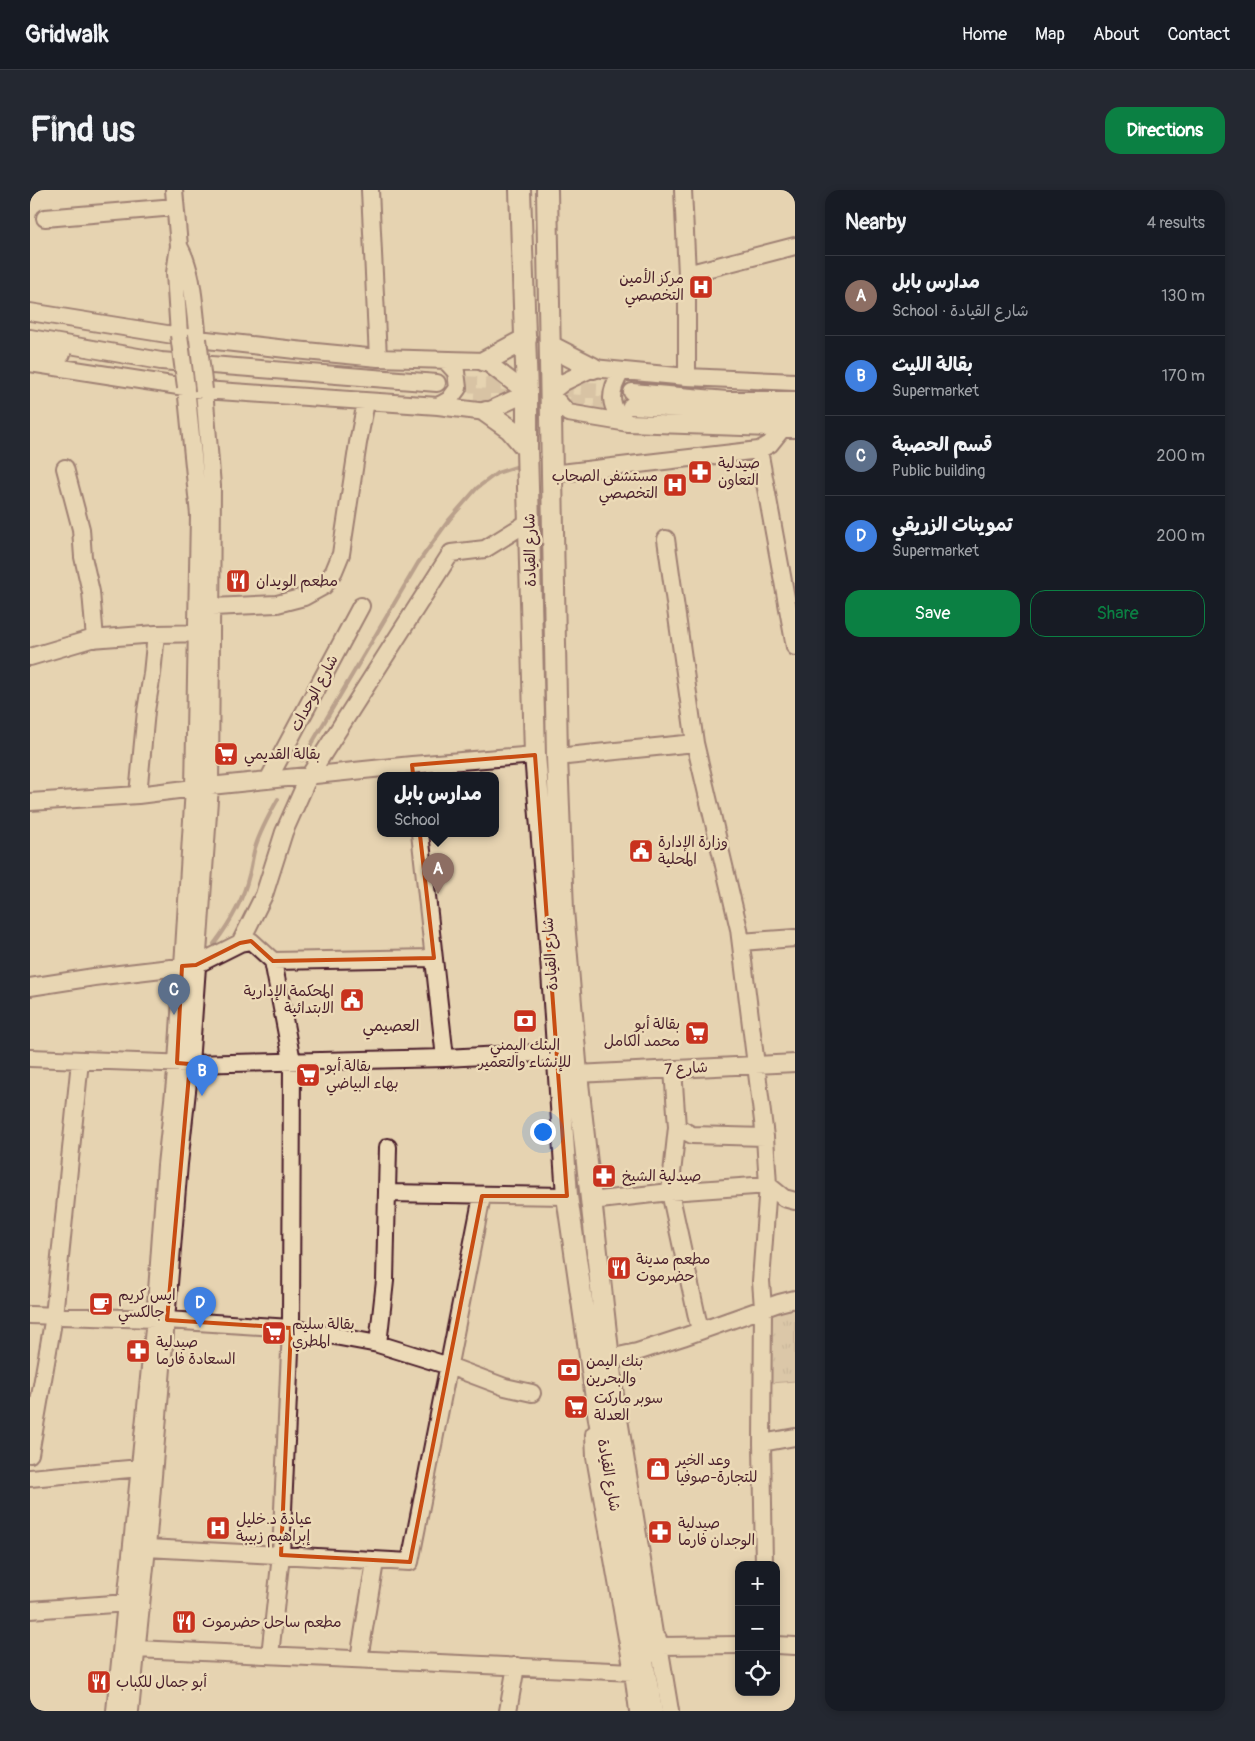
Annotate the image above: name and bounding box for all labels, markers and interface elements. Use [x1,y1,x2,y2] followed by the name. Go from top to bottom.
[25,20,109,49] text: Gridwalk
[962,23,1007,46] text: Home
[1035,23,1065,46] text: Map
[1093,23,1139,46] text: About
[1167,23,1230,46] text: Contact
[1105,107,1225,154] button: Directions
[30,108,135,152] text: Find us
[845,209,906,236] text: Nearby
[1147,213,1205,233] text: 4 results
[619,268,684,308] place label: مركز الأمين التخصصي
[892,270,980,294] text: مدارس بابل
[688,274,714,300] hospital icon: مركز الأمين التخصصي
[856,286,866,306] text: A
[1161,286,1205,306] text: 130 m
[892,301,1029,321] text: School · شارع القيادة
[892,353,973,377] text: بقالة الليث
[856,366,866,386] text: B
[1162,366,1205,386] text: 170 m
[892,381,979,401] text: Supermarket
[892,433,992,457] text: قسم الحصبة
[856,446,866,466] text: C
[1157,446,1205,466] text: 200 m
[718,454,760,490] place label: صيدلية التعاون
[687,459,713,485] pharmacy icon: صيدلية التعاون
[892,461,985,481] text: Public building
[552,467,658,506] place label: مستشفى الصحاب التخصصي
[662,472,688,498] hospital icon: مستشفى الصحاب التخصصي
[520,513,541,587] street label: شارع القيادة
[892,513,1012,537] text: تموينات الزريقي
[856,526,866,546] text: D
[1157,526,1205,546] text: 200 m
[892,541,979,561] text: Supermarket
[225,568,251,594] restaurant icon: مطعم الويدان
[256,572,338,593] place label: مطعم الويدان
[845,590,1020,637] button: Save
[1030,590,1205,637] button: Share
[286,652,343,735] street label: شارع الوحدات
[213,741,239,767] supermarket icon: بقالة القديمي
[244,745,321,767] place label: بقالة القديمي
[377,772,499,837] popup
[394,782,482,806] text: مدارس بابل
[394,810,440,830] text: School
[658,833,728,869] place label: وزارة الإدارة المحلية
[628,838,654,864] public building icon: وزارة الإدارة المحلية
[422,853,454,894] pin: A
[538,917,563,991] street label: شارع القيادة
[158,974,190,1015] pin: C
[244,982,334,1018] place label: المحكمة الإدارية الابتدائية
[339,987,365,1013] public building icon: المحكمة الإدارية الابتدائية
[512,1008,538,1034] bank icon: البنك اليمني للإنشاء والتعمير
[604,1015,680,1051] place label: بقالة أبو محمد الكامل
[363,1016,419,1040] district label: العصيمي
[684,1020,710,1046] supermarket icon: بقالة أبو محمد الكامل
[477,1036,571,1072] place label: البنك اليمني للإنشاء والتعمير
[186,1055,218,1096] pin: B
[325,1057,399,1096] place label: بقالة أبو بهاء البياضي
[664,1058,708,1079] street label: شارع 7
[295,1062,321,1088] supermarket icon: بقالة أبو بهاء البياضي
[530,1119,556,1145] your location
[591,1163,617,1189] pharmacy icon: صيدلية الشيخ
[622,1167,701,1186] place label: صيدلية الشيخ
[636,1250,710,1286] place label: مطعم مدينة حضرموت
[606,1255,632,1281] restaurant icon: مطعم مدينة حضرموت
[118,1286,176,1325] place label: ايس كريم جالكسي
[184,1287,216,1328] pin: D
[88,1291,114,1317] cafe icon: ايس كريم جالكسي
[292,1315,355,1352] place label: بقالة سليم المطري
[261,1320,287,1346] supermarket icon: بقالة سليم المطري
[156,1333,236,1369] place label: صيدلية السعادة فارما
[125,1338,151,1364] pharmacy icon: صيدلية السعادة فارما
[586,1352,643,1388] place label: بنك اليمن والبحرين
[556,1357,582,1383] bank icon: بنك اليمن والبحرين
[594,1389,663,1425] place label: سوبر ماركت العدلة
[563,1394,589,1420] supermarket icon: سوبر ماركت العدلة
[593,1437,624,1513] street label: شارع القيادة
[675,1451,757,1487] place label: وعد الخير للتجارة-صوفيا
[645,1456,671,1482] shop icon: وعد الخير للتجارة-صوفيا
[236,1510,312,1548] place label: عيادة د.خليل إبراهيم زبيبة
[678,1514,755,1550] place label: صيدلية الوجدان فارما
[205,1515,231,1541] hospital icon: عيادة د.خليل إبراهيم زبيبة
[647,1519,673,1545] pharmacy icon: صيدلية الوجدان فارما
[735,1561,780,1696] map controls
[735,1561,780,1606] button: +
[735,1606,780,1651] button: −
[171,1609,197,1635] restaurant icon: مطعم ساحل حضرموت
[202,1613,342,1634] place label: مطعم ساحل حضرموت
[735,1651,780,1696] button: locate
[86,1669,112,1695] restaurant icon: أبو جمال للكباب
[116,1673,207,1692] place label: أبو جمال للكباب

